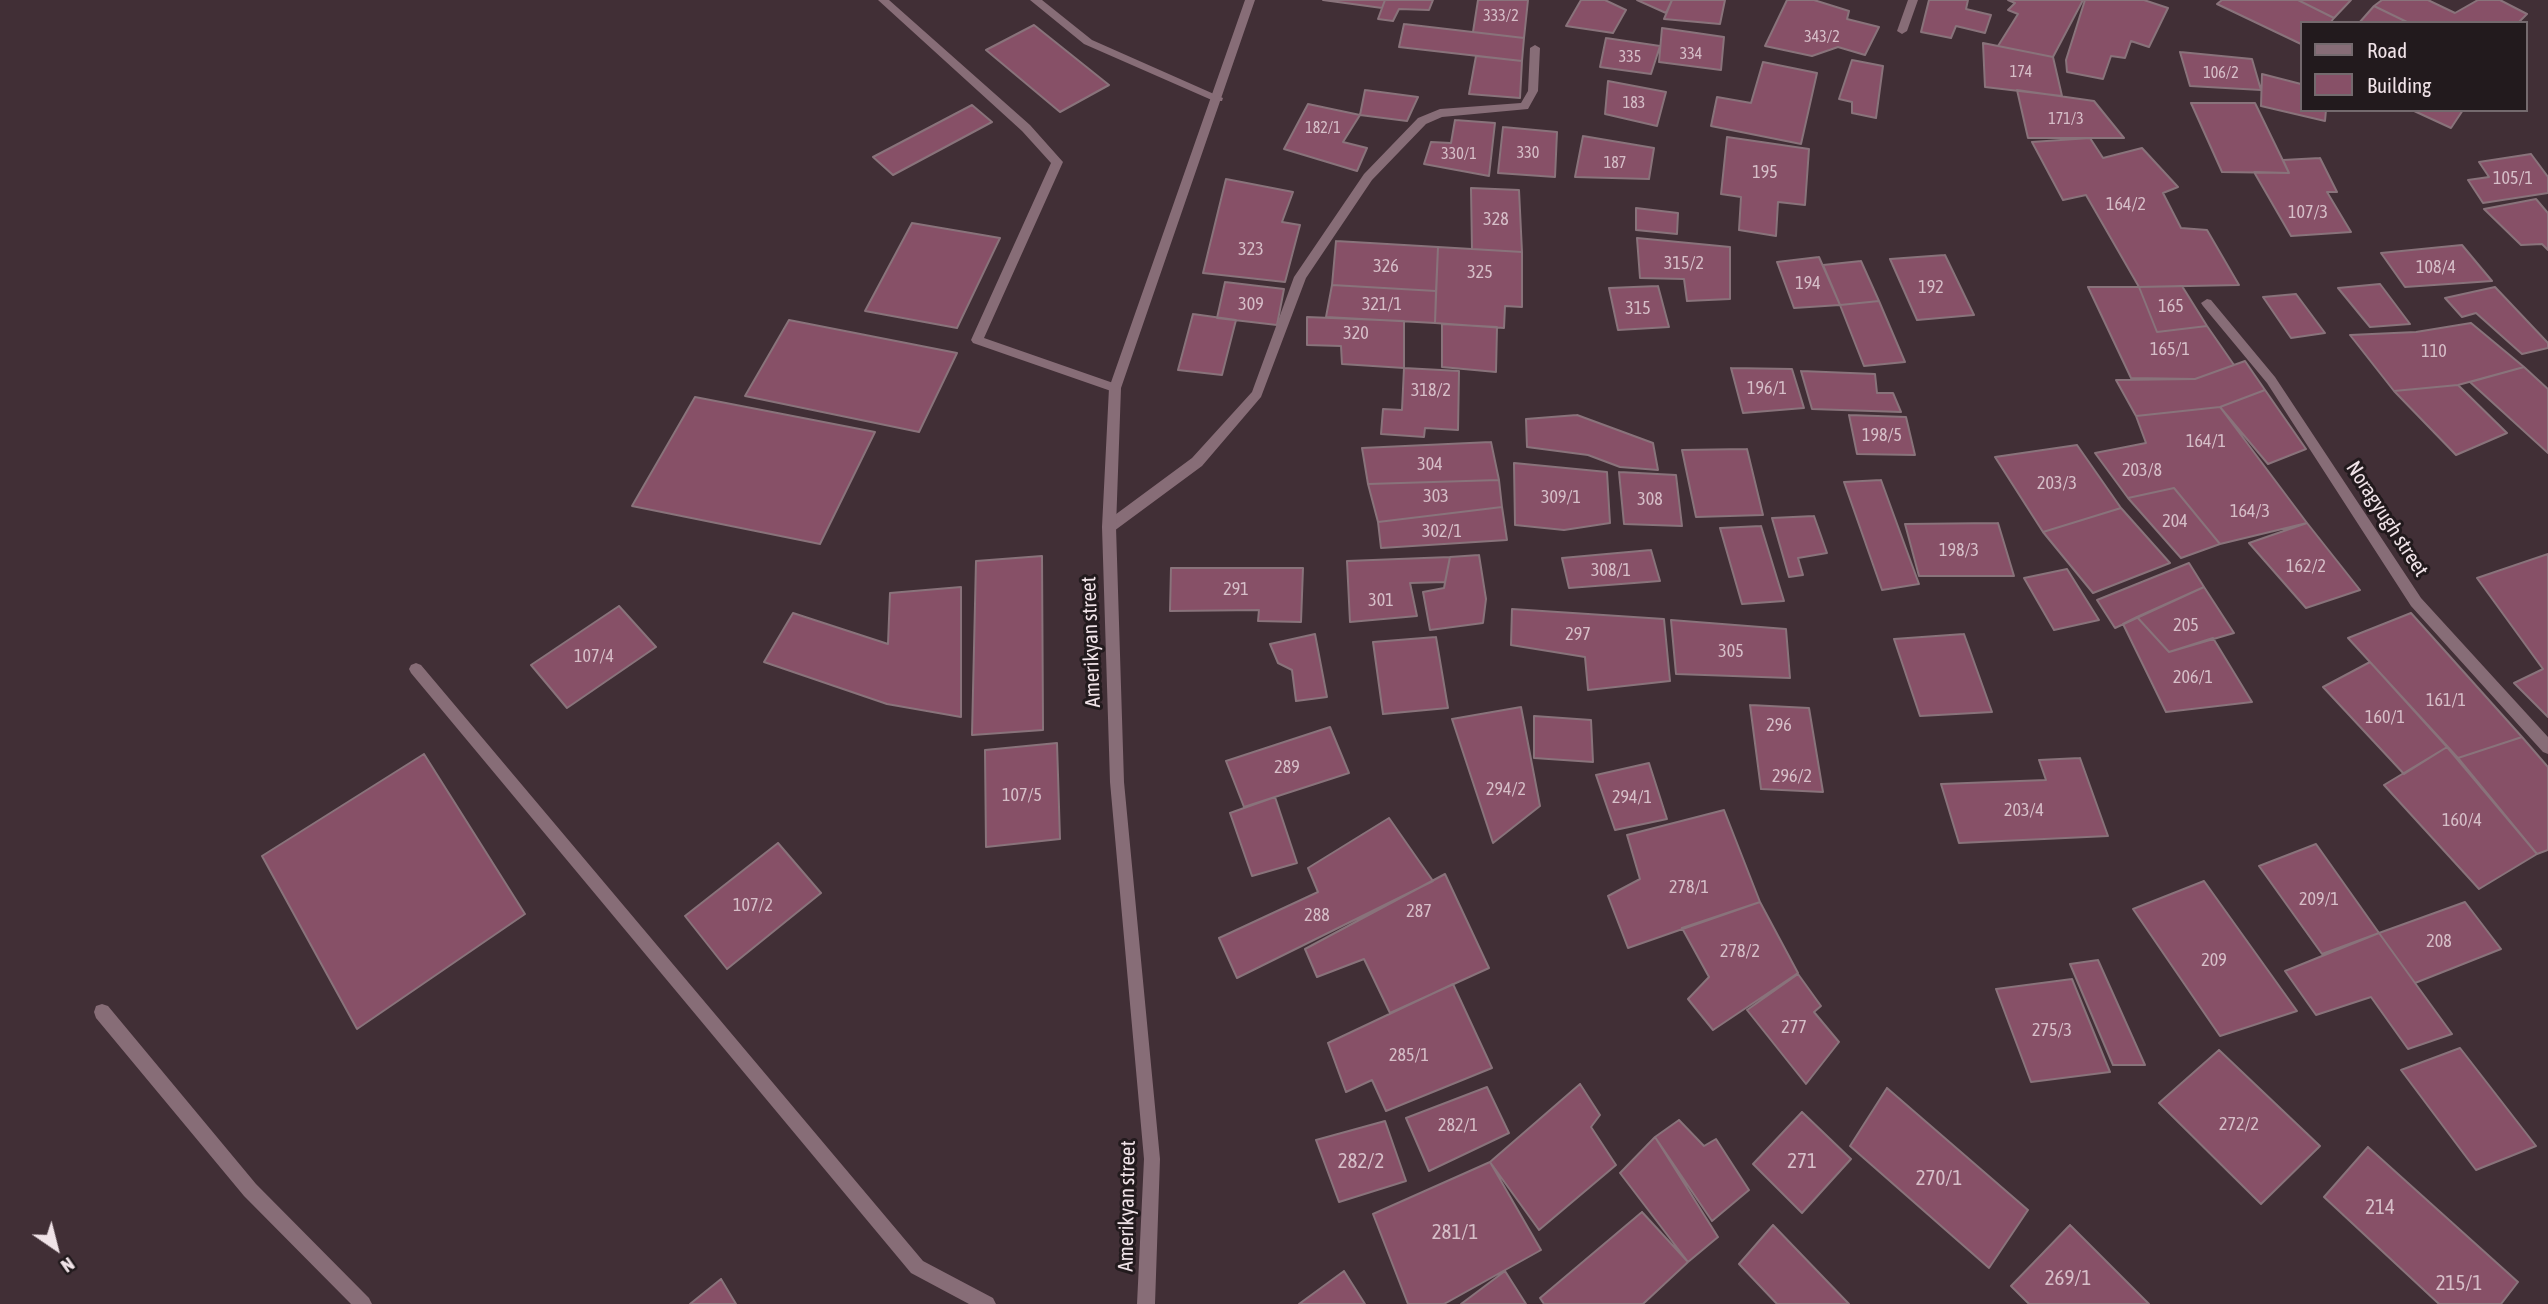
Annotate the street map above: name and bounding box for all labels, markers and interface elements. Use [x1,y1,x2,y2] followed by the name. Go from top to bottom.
[1483,6,1519,26] house number: 333/2
[2300,21,2527,112] legend
[1804,27,1840,47] house number: 343/2
[2367,38,2407,62] text: Road
[1680,44,1702,64] house number: 334
[1619,47,1641,67] house number: 335
[2010,62,2032,82] house number: 174
[2203,63,2239,83] house number: 106/2
[2367,73,2431,97] text: Building
[1623,93,1645,113] house number: 183
[2048,109,2084,129] house number: 171/3
[1305,118,1341,138] house number: 182/1
[1517,143,1539,163] house number: 330
[1441,144,1477,164] house number: 330/1
[1604,153,1626,173] house number: 187
[1752,161,1778,183] house number: 195
[2493,167,2533,189] house number: 105/1
[2106,193,2146,215] house number: 164/2
[2288,201,2328,223] house number: 107/3
[1483,208,1509,230] house number: 328
[1238,238,1264,260] house number: 323
[1664,252,1704,274] house number: 315/2
[1373,255,1399,277] house number: 326
[2416,256,2456,278] house number: 108/4
[1467,261,1493,283] house number: 325
[1795,272,1821,294] house number: 194
[1918,276,1944,298] house number: 192
[1238,293,1264,315] house number: 309
[1362,293,1402,315] house number: 321/1
[2158,295,2184,317] house number: 165
[1625,297,1651,319] house number: 315
[1343,322,1369,344] house number: 320
[2150,338,2190,360] house number: 165/1
[2421,340,2447,362] house number: 110
[1747,377,1787,399] house number: 196/1
[1411,379,1451,401] house number: 318/2
[1862,424,1902,446] house number: 198/5
[2186,430,2226,452] house number: 164/1
[1417,453,1443,475] house number: 304
[2340,457,2434,581] street label: Noragyugh street
[2122,459,2162,481] house number: 203/8
[2037,472,2077,494] house number: 203/3
[1423,485,1449,507] house number: 303
[1541,486,1581,508] house number: 309/1
[1637,488,1663,510] house number: 308
[2230,500,2270,522] house number: 164/3
[2162,510,2188,532] house number: 204
[1422,520,1462,542] house number: 302/1
[1939,539,1979,561] house number: 198/3
[2286,555,2326,577] house number: 162/2
[1591,559,1631,581] house number: 308/1
[1076,576,1106,708] street label: Amerikyan street
[1223,578,1249,600] house number: 291
[1368,589,1394,611] house number: 301
[2173,614,2199,636] house number: 205
[1565,623,1591,645] house number: 297
[1718,640,1744,662] house number: 305
[574,645,614,667] house number: 107/4
[2173,666,2213,688] house number: 206/1
[2426,689,2466,711] house number: 161/1
[2365,706,2405,728] house number: 160/1
[1766,714,1792,736] house number: 296
[1274,756,1300,778] house number: 289
[1772,765,1812,787] house number: 296/2
[1486,778,1526,800] house number: 294/2
[1002,784,1042,806] house number: 107/5
[1612,786,1652,808] house number: 294/1
[2004,799,2044,821] house number: 203/4
[2442,809,2482,831] house number: 160/4
[1669,876,1709,898] house number: 278/1
[2299,888,2339,910] house number: 209/1
[733,894,773,916] house number: 107/2
[1406,900,1432,922] house number: 287
[1304,904,1330,926] house number: 288
[2426,930,2452,952] house number: 208
[1720,940,1760,962] house number: 278/2
[2201,949,2227,971] house number: 209
[1781,1016,1807,1038] house number: 277
[2032,1019,2072,1041] house number: 275/3
[1389,1044,1429,1066] house number: 285/1
[2219,1113,2259,1135] house number: 272/2
[1438,1114,1478,1136] house number: 282/1
[1113,1140,1141,1272] street label: Amerikyan street
[1338,1148,1384,1174] house number: 282/2
[1787,1148,1817,1174] house number: 271
[1916,1165,1962,1191] house number: 270/1
[2365,1194,2395,1220] house number: 214
[21,1213,91,1283] north arrow
[1432,1219,1478,1245] house number: 281/1
[57,1253,79,1277] text: N
[2045,1265,2091,1291] house number: 269/1
[2436,1270,2482,1296] house number: 215/1

